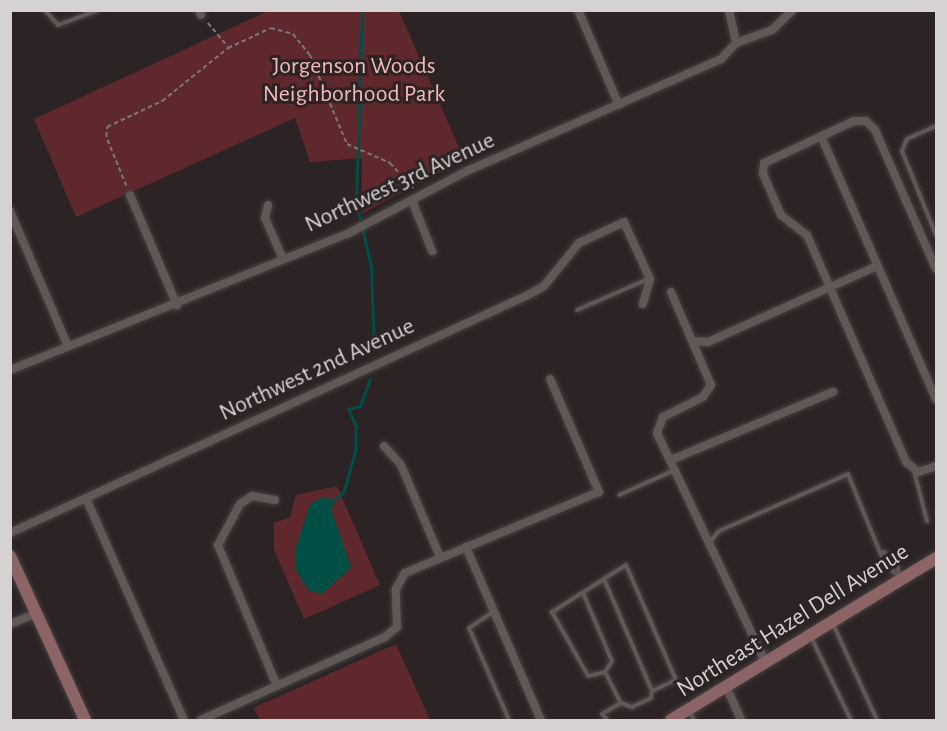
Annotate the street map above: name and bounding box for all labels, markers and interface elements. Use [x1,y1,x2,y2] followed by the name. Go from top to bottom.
[263,53,445,109] park label: Jorgenson Woods Neighborhood Park
[300,126,500,240] street label: Northwest 3rd Avenue
[215,312,419,428] street label: Northwest 2nd Avenue
[672,538,914,704] street label: Northeast Hazel Dell Avenue

